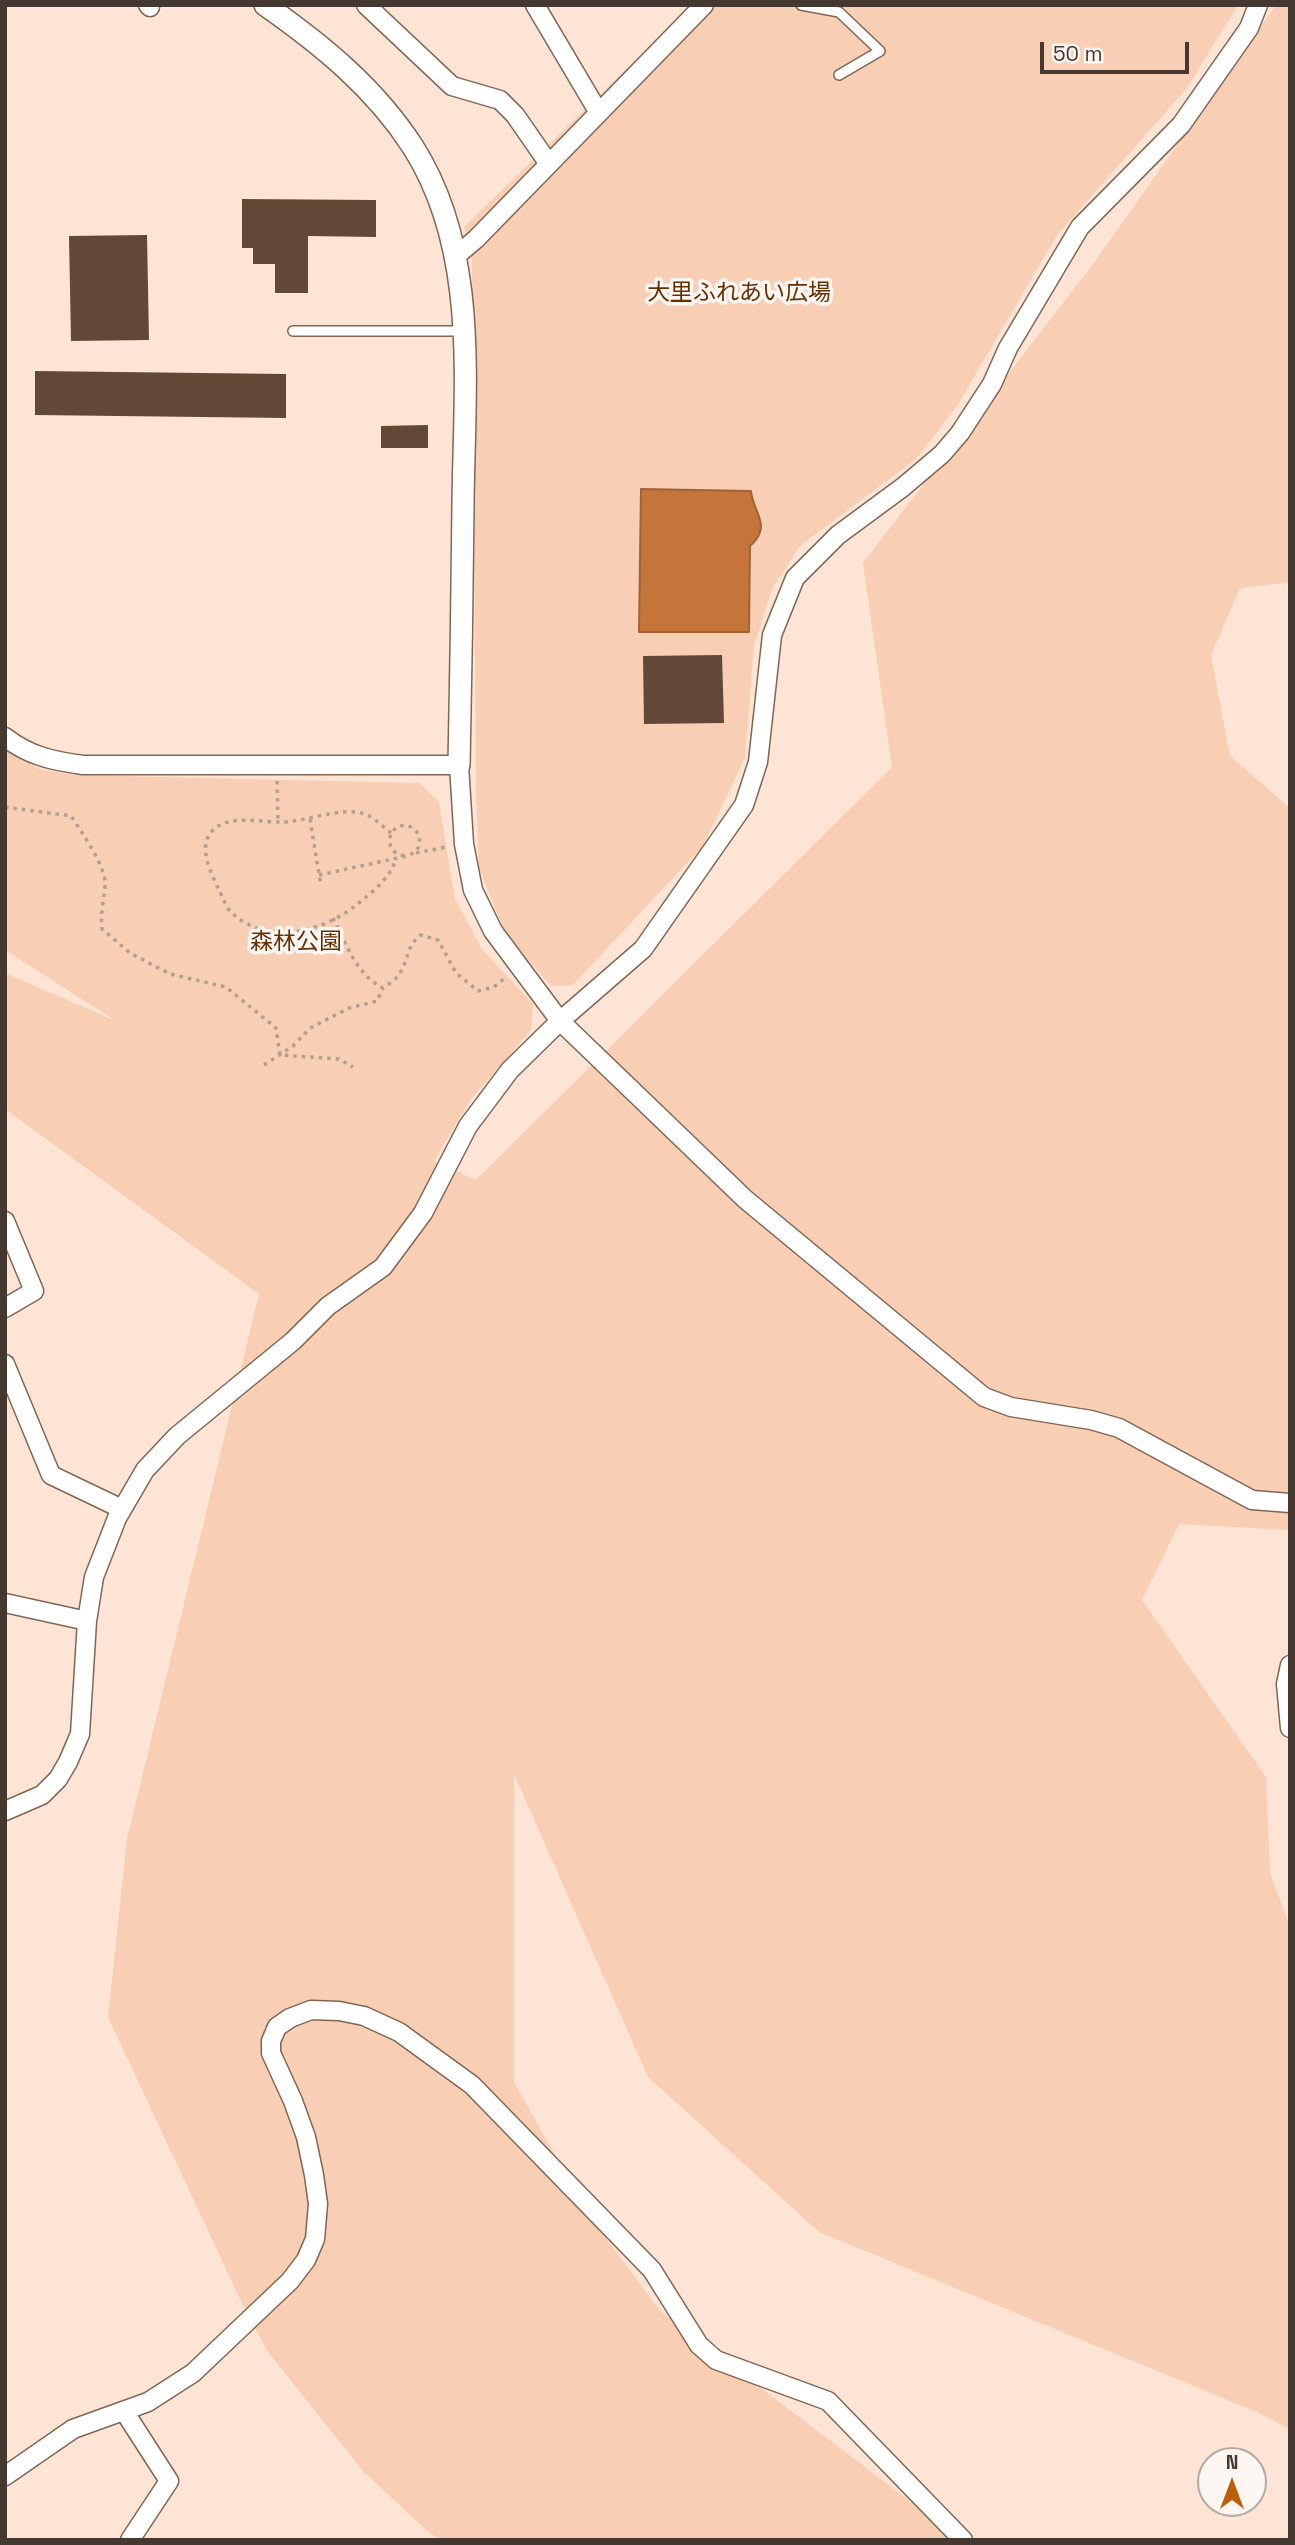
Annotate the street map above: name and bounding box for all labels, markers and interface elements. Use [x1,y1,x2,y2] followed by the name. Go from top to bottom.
[1043,28,1192,72] scale bar
[1053,40,1103,67] text: 50 m
[647,280,831,308] park label: 大里ふれあい広場
[250,929,342,957] park label: 森林公園
[1197,2447,1267,2517] north arrow
[1226,2450,1238,2475] text: N

